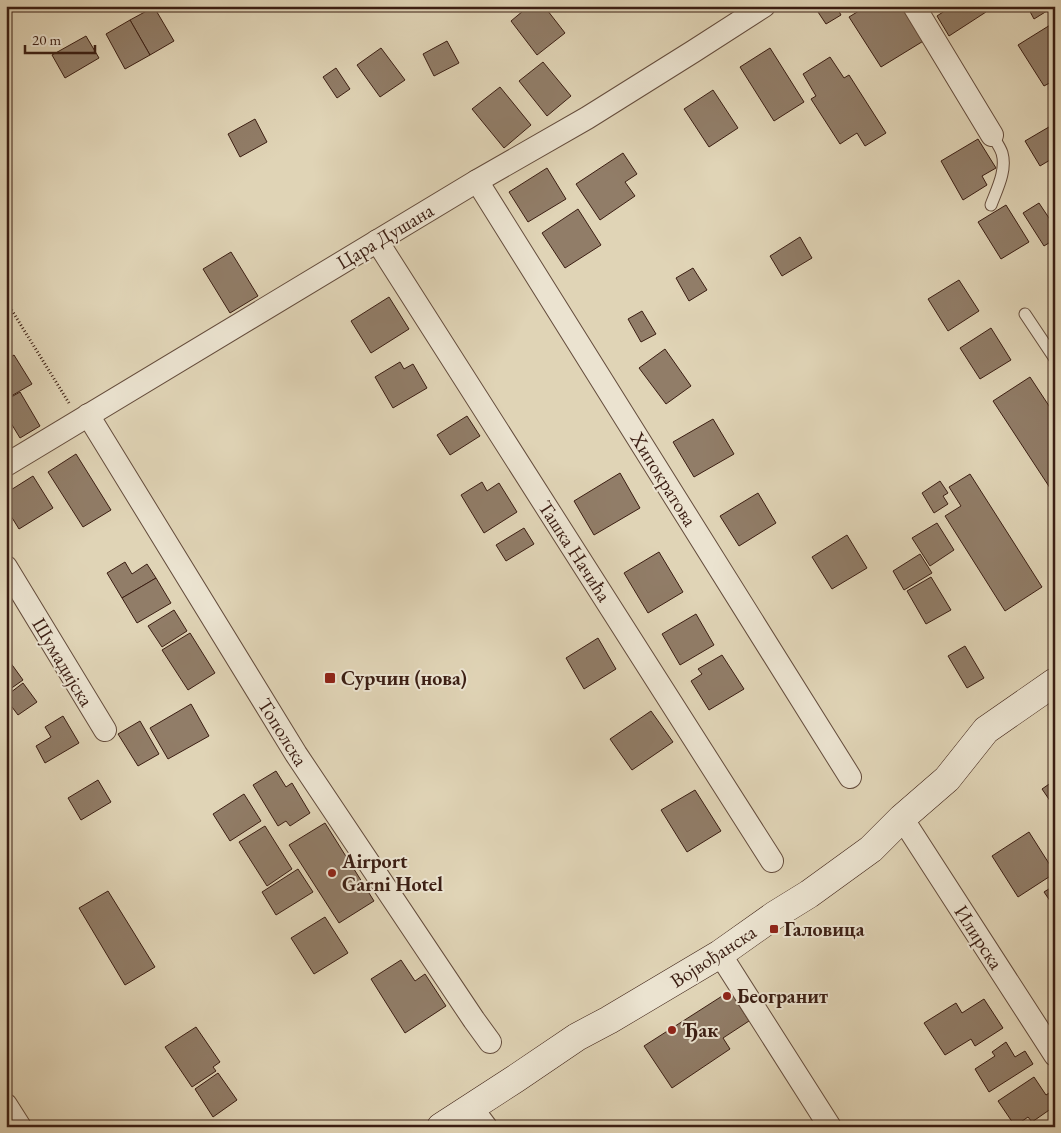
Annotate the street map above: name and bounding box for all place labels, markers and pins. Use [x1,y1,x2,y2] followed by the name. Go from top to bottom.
[341,665,467,691] place label: Сурчин (нова)
[323,671,337,685] marker: Сурчин (нова)
[341,848,443,897] place label: Airport Garni Hotel
[326,867,338,879] marker: Airport Garni Hotel
[784,916,865,942] place label: Галовица
[768,923,780,935] marker: Галовица
[737,983,828,1009] place label: Београнит
[721,990,733,1002] marker: Београнит
[682,1017,718,1043] place label: Ђак
[666,1024,678,1036] marker: Ђак

